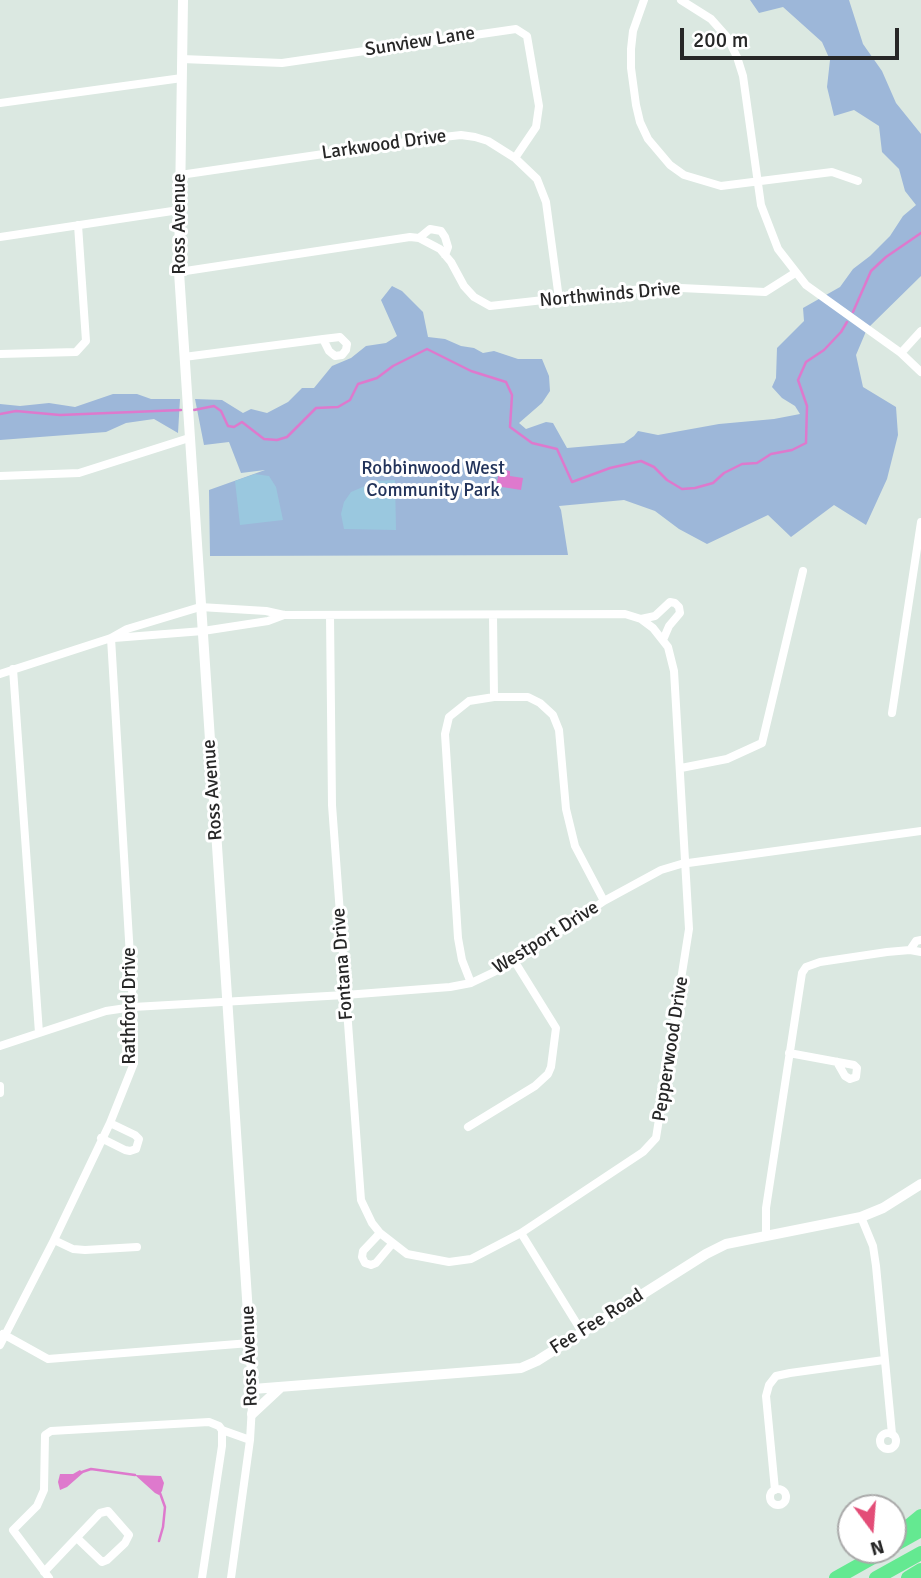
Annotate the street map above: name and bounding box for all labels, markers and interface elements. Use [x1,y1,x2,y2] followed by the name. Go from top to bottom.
[683,14,902,58] scale bar
[363,22,477,62] street label: Sunview Lane
[693,27,748,53] text: 200 m
[320,125,448,165] street label: Larkwood Drive
[169,173,191,275] street label: Ross Avenue
[539,277,681,313] street label: Northwinds Drive
[361,458,505,502] park label: Robbinwood West Community Park
[198,739,228,841] street label: Ross Avenue
[489,896,603,980] street label: Westport Drive
[328,907,358,1021] street label: Fontana Drive
[119,947,141,1065] street label: Rathford Drive
[648,975,694,1123] street label: Pepperwood Drive
[546,1284,648,1360] street label: Fee Fee Road
[237,1305,263,1407] street label: Ross Avenue
[837,1494,907,1564] north arrow
[868,1534,887,1561] text: N

